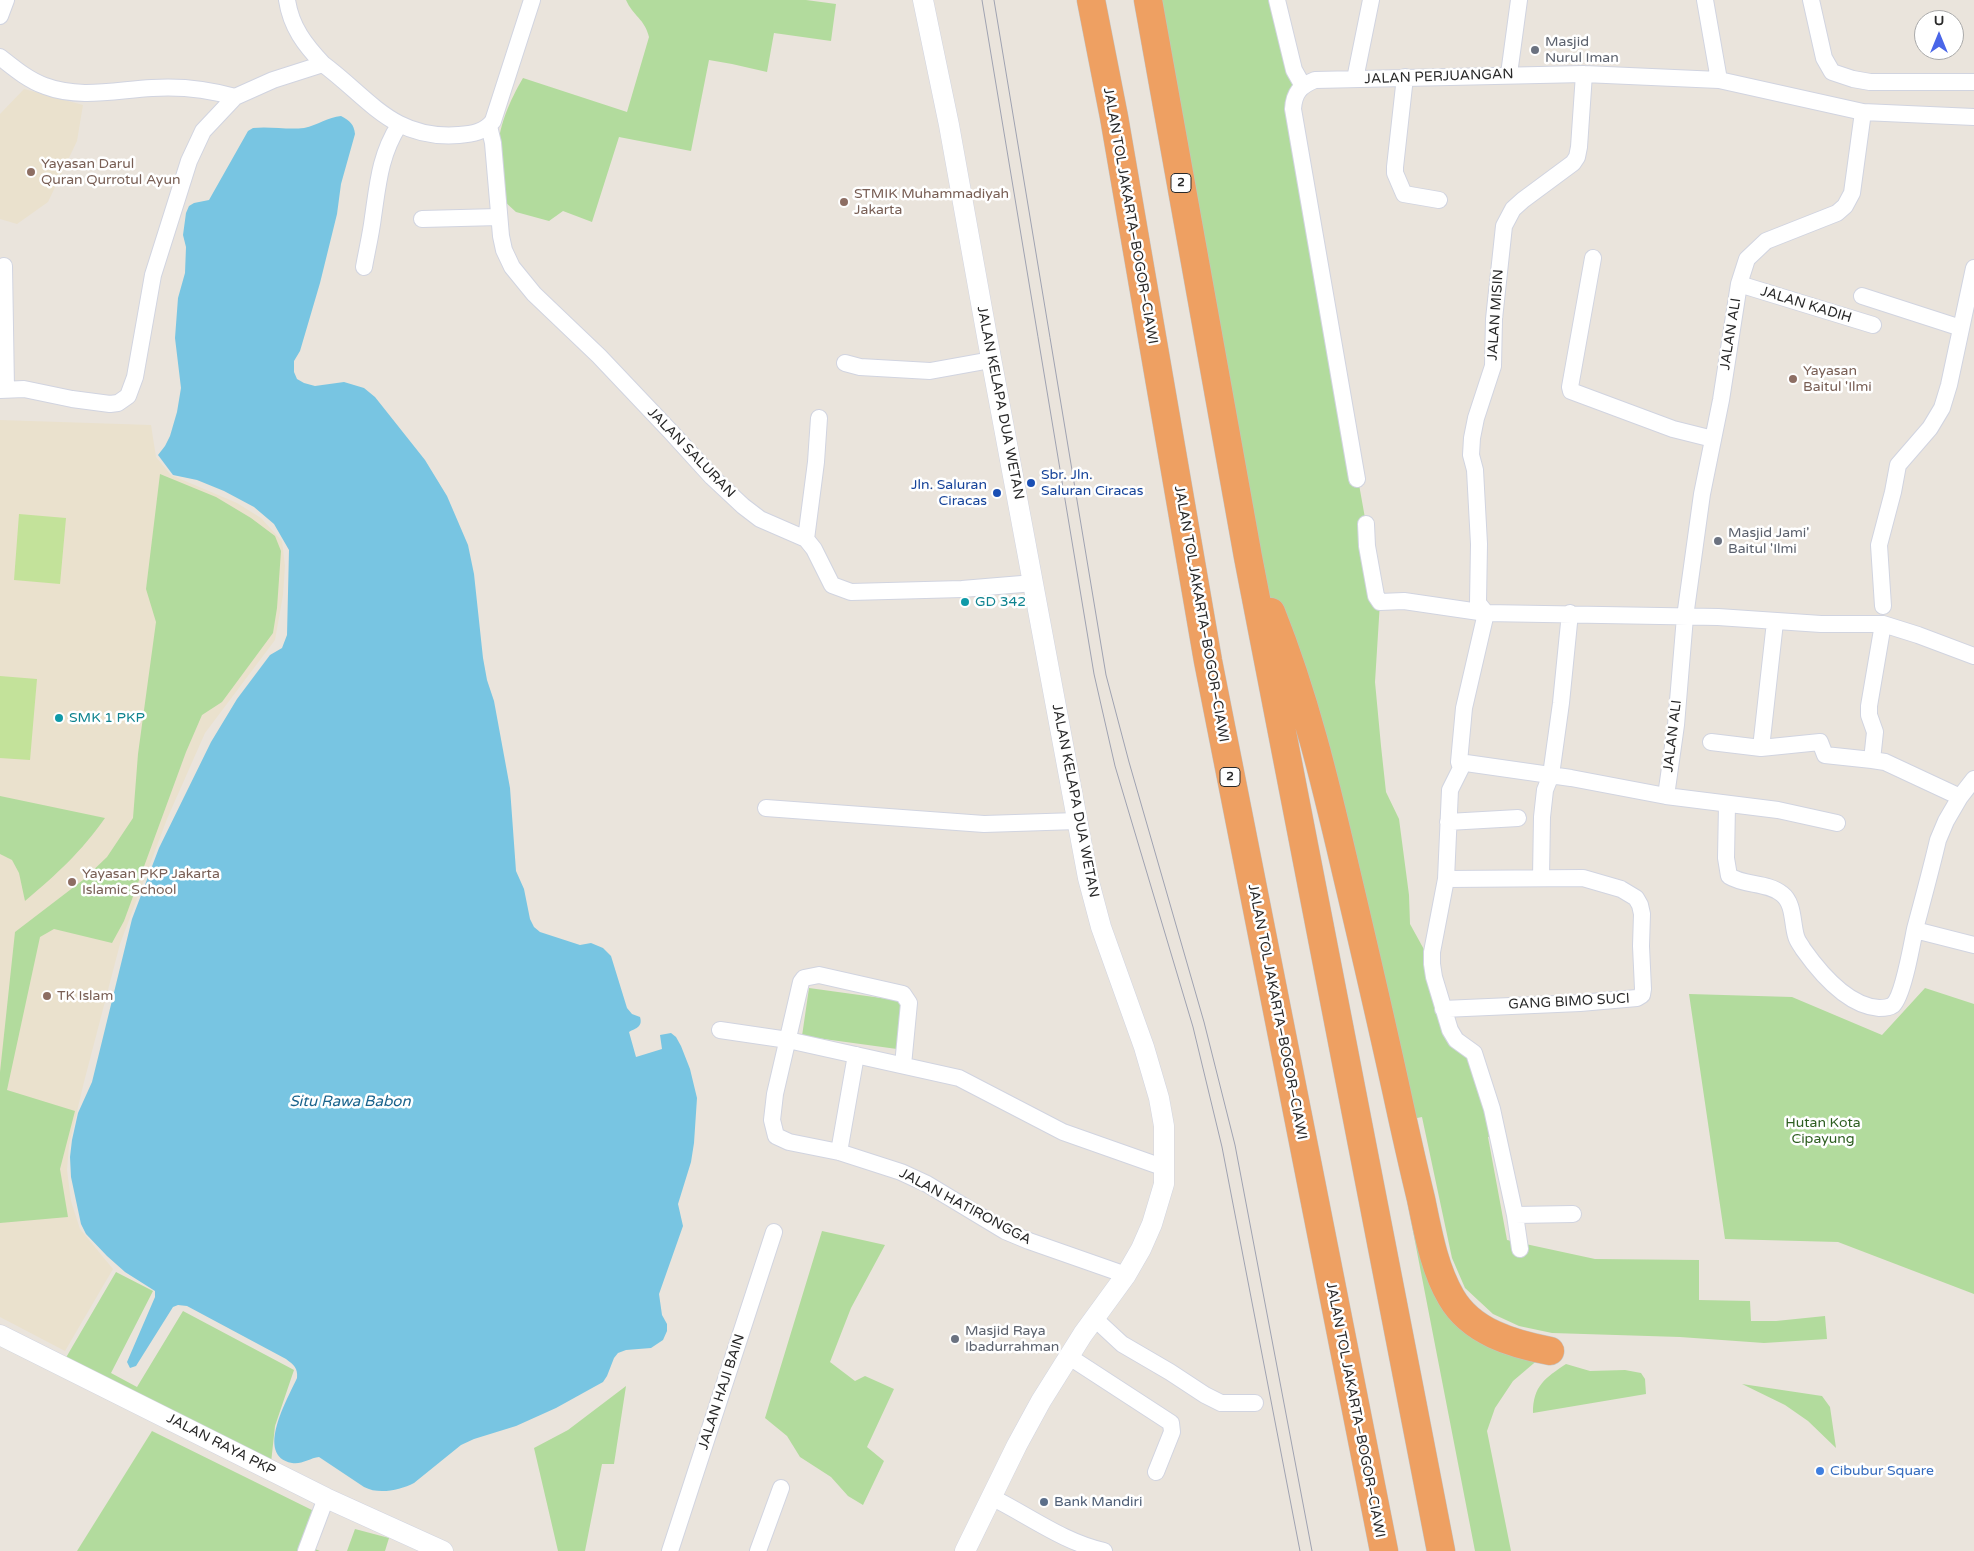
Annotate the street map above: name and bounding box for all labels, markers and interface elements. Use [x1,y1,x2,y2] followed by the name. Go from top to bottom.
[1914,10,1964,60] north arrow
[1934,12,1944,29] text: U
[1545,34,1619,66] place label: Masjid Nurul Iman
[1529,44,1541,56] marker: Masjid Nurul Iman
[1364,66,1514,88] street label: JALAN PERJUANGAN
[1099,86,1161,346] street label: JALAN TOL JAKARTA–BOGOR–CIAWI
[41,156,180,188] place label: Yayasan Darul Quran Qurrotul Ayun
[25,166,37,178] marker: Yayasan Darul Quran Qurrotul Ayun
[1171,174,1191,192] road number: 2
[854,186,1009,218] place label: STMIK Muhammadiyah Jakarta
[838,196,850,208] marker: STMIK Muhammadiyah Jakarta
[1484,269,1508,361] street label: JALAN MISIN
[1758,283,1854,327] street label: JALAN KADIH
[1717,297,1745,371] street label: JALAN ALI
[973,305,1027,501] street label: JALAN KELAPA DUA WETAN
[1803,363,1872,396] place label: Yayasan Baitul 'Ilmi
[1787,373,1799,385] marker: Yayasan Baitul 'Ilmi
[644,404,738,502] street label: JALAN SALURAN
[1041,467,1143,500] place label: Sbr. Jln. Saluran Ciracas
[911,477,987,510] place label: Jln. Saluran Ciracas
[1025,477,1037,489] marker: Sbr. Jln. Saluran Ciracas
[1170,484,1232,744] street label: JALAN TOL JAKARTA–BOGOR–CIAWI
[991,487,1003,499] marker: Jln. Saluran Ciracas
[1728,525,1809,558] place label: Masjid Jami' Baitul 'Ilmi
[1712,535,1724,547] marker: Masjid Jami' Baitul 'Ilmi
[975,594,1026,610] place label: GD 342
[959,596,971,608] marker: GD 342
[1660,699,1686,773] street label: JALAN ALI
[1048,703,1102,899] street label: JALAN KELAPA DUA WETAN
[69,710,145,726] place label: SMK 1 PKP
[53,712,65,724] marker: SMK 1 PKP
[1220,768,1240,786] road number: 2
[82,866,220,899] place label: Yayasan PKP Jakarta Islamic School
[66,876,78,888] marker: Yayasan PKP Jakarta Islamic School
[1244,883,1310,1141] street label: JALAN TOL JAKARTA–BOGOR–CIAWI
[57,988,113,1004] place label: TK Islam
[41,990,53,1002] marker: TK Islam
[1508,990,1630,1014] street label: GANG BIMO SUCI
[289,1093,411,1111] water label: Situ Rawa Babon
[1785,1115,1861,1148] park label: Hutan Kota Cipayung
[896,1165,1034,1249] street label: JALAN HATIRONGGA
[1322,1281,1388,1539] street label: JALAN TOL JAKARTA–BOGOR–CIAWI
[965,1323,1059,1355] place label: Masjid Raya Ibadurrahman
[695,1332,749,1452] street label: JALAN HAJI BAIN
[949,1333,961,1345] marker: Masjid Raya Ibadurrahman
[164,1410,278,1480] street label: JALAN RAYA PKP
[1830,1463,1934,1479] place label: Cibubur Square
[1814,1465,1826,1477] marker: Cibubur Square
[1054,1494,1142,1510] place label: Bank Mandiri
[1038,1496,1050,1508] marker: Bank Mandiri

